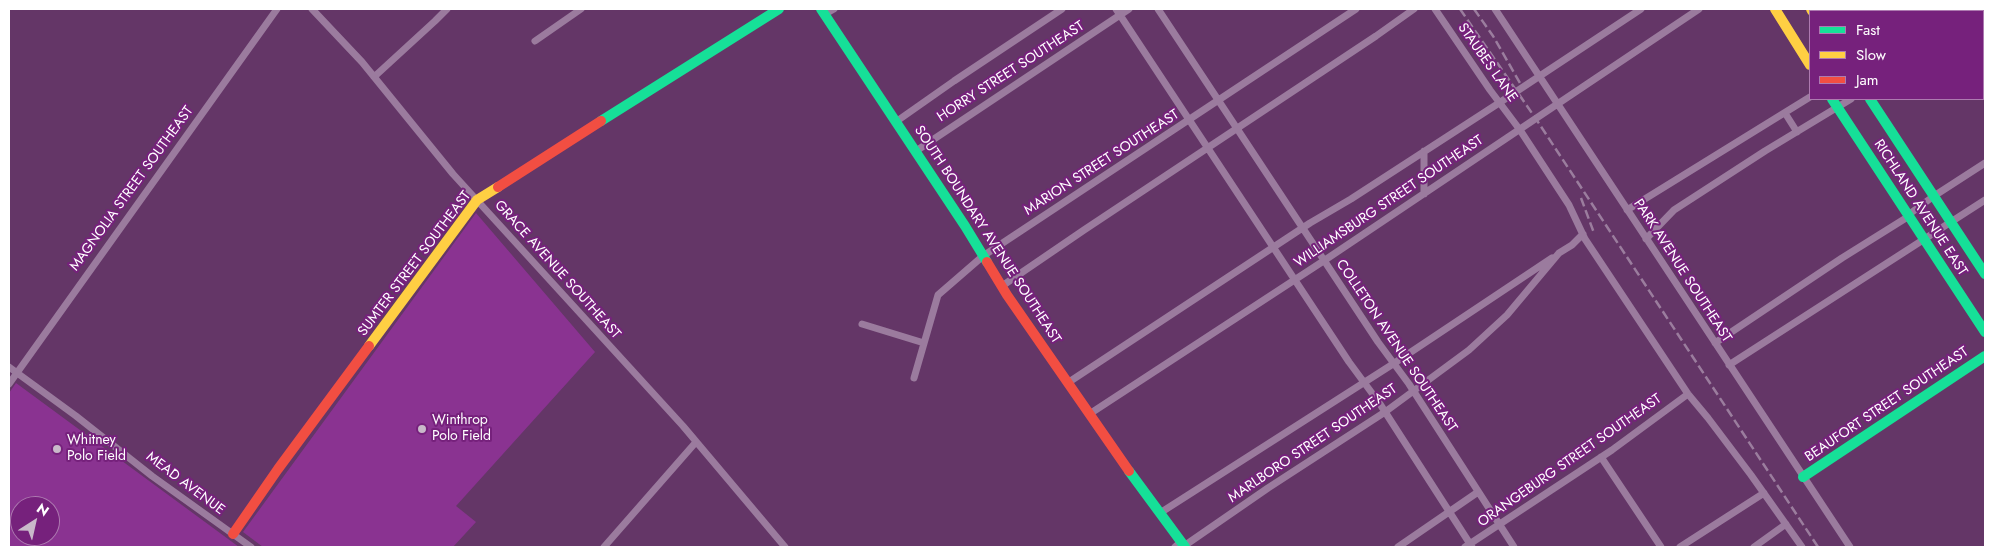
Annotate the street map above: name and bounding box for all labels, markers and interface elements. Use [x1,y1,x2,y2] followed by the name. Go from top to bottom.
[1809,10,1984,100] legend
[934,18,1088,126] street label: HORRY STREET SOUTHEAST
[1856,19,1880,41] text: Fast
[1454,20,1520,106] street label: STAUBES LANE
[1856,44,1886,66] text: Slow
[1856,69,1879,91] text: Jam
[67,103,197,275] street label: MAGNOLIA STREET SOUTHEAST
[1021,107,1183,219] street label: MARION STREET SOUTHEAST
[910,123,1064,347] street label: SOUTH BOUNDARY AVENUE SOUTHEAST
[1291,132,1487,272] street label: WILLIAMSBURG STREET SOUTHEAST
[1870,137,1970,279] street label: RICHLAND AVENUE EAST
[355,188,475,340] street label: SUMTER STREET SOUTHEAST
[1629,196,1735,346] street label: PARK AVENUE SOUTHEAST
[490,197,624,343] street label: GRACE AVENUE SOUTHEAST
[1332,257,1460,435] street label: COLLETON AVENUE SOUTHEAST
[1802,344,1972,466] street label: BEAUFORT STREET SOUTHEAST
[1225,381,1401,507] street label: MARLBORO STREET SOUTHEAST
[1475,391,1665,531] street label: ORANGEBURG STREET SOUTHEAST
[432,413,491,446] place label: Winthrop Polo Field
[416,423,428,435] marker: Winthrop Polo Field
[67,433,126,466] place label: Whitney Polo Field
[51,443,63,455] marker: Whitney Polo Field
[142,449,228,519] street label: MEAD AVENUE
[10,496,60,546] north arrow
[33,498,53,521] text: N

